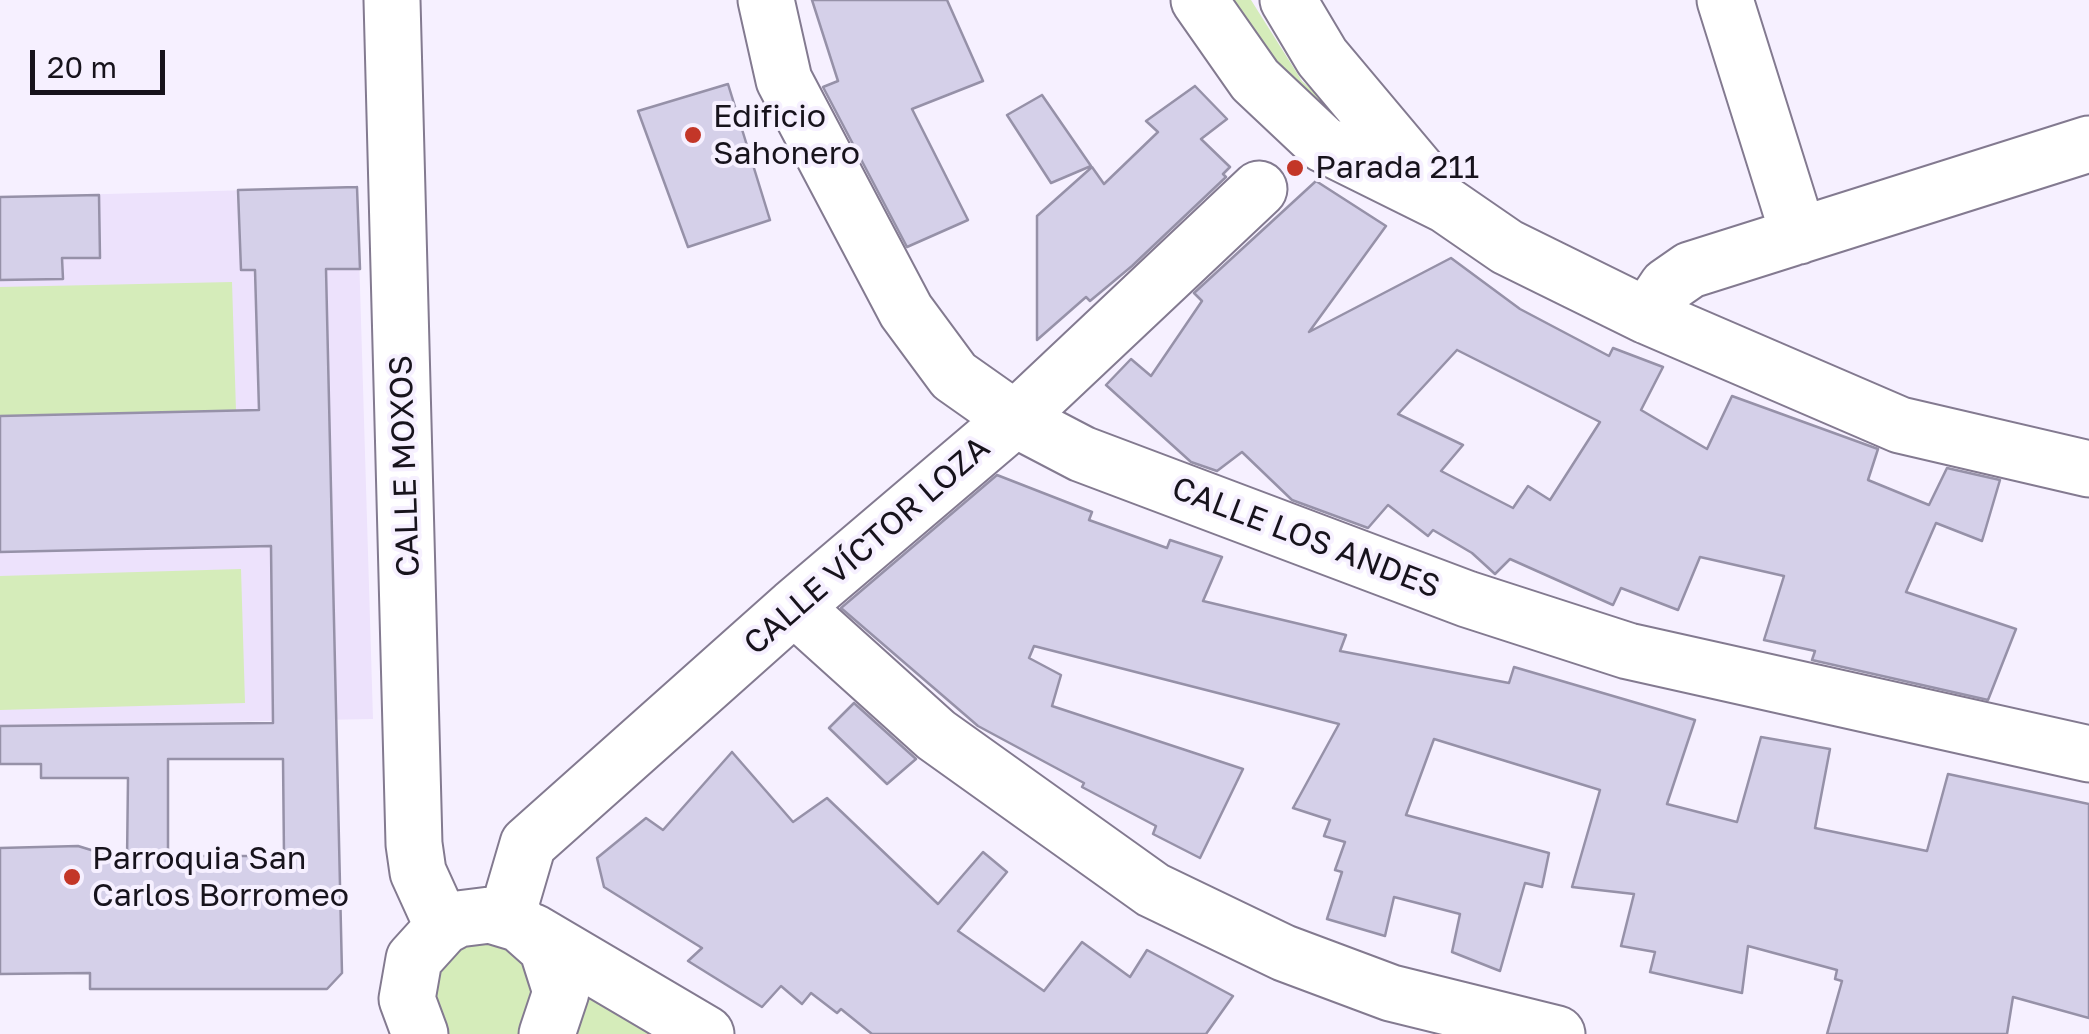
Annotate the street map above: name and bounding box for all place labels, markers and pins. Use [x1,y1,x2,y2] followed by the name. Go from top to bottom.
[713,98,860,173] place label: Edificio Sahonero
[682,124,704,146] marker: Edificio Sahonero
[1315,149,1479,187] place label: Parada 211
[1284,157,1306,179] marker: Parada 211
[92,840,349,915] place label: Parroquia San Carlos Borromeo
[61,866,83,888] marker: Parroquia San Carlos Borromeo

